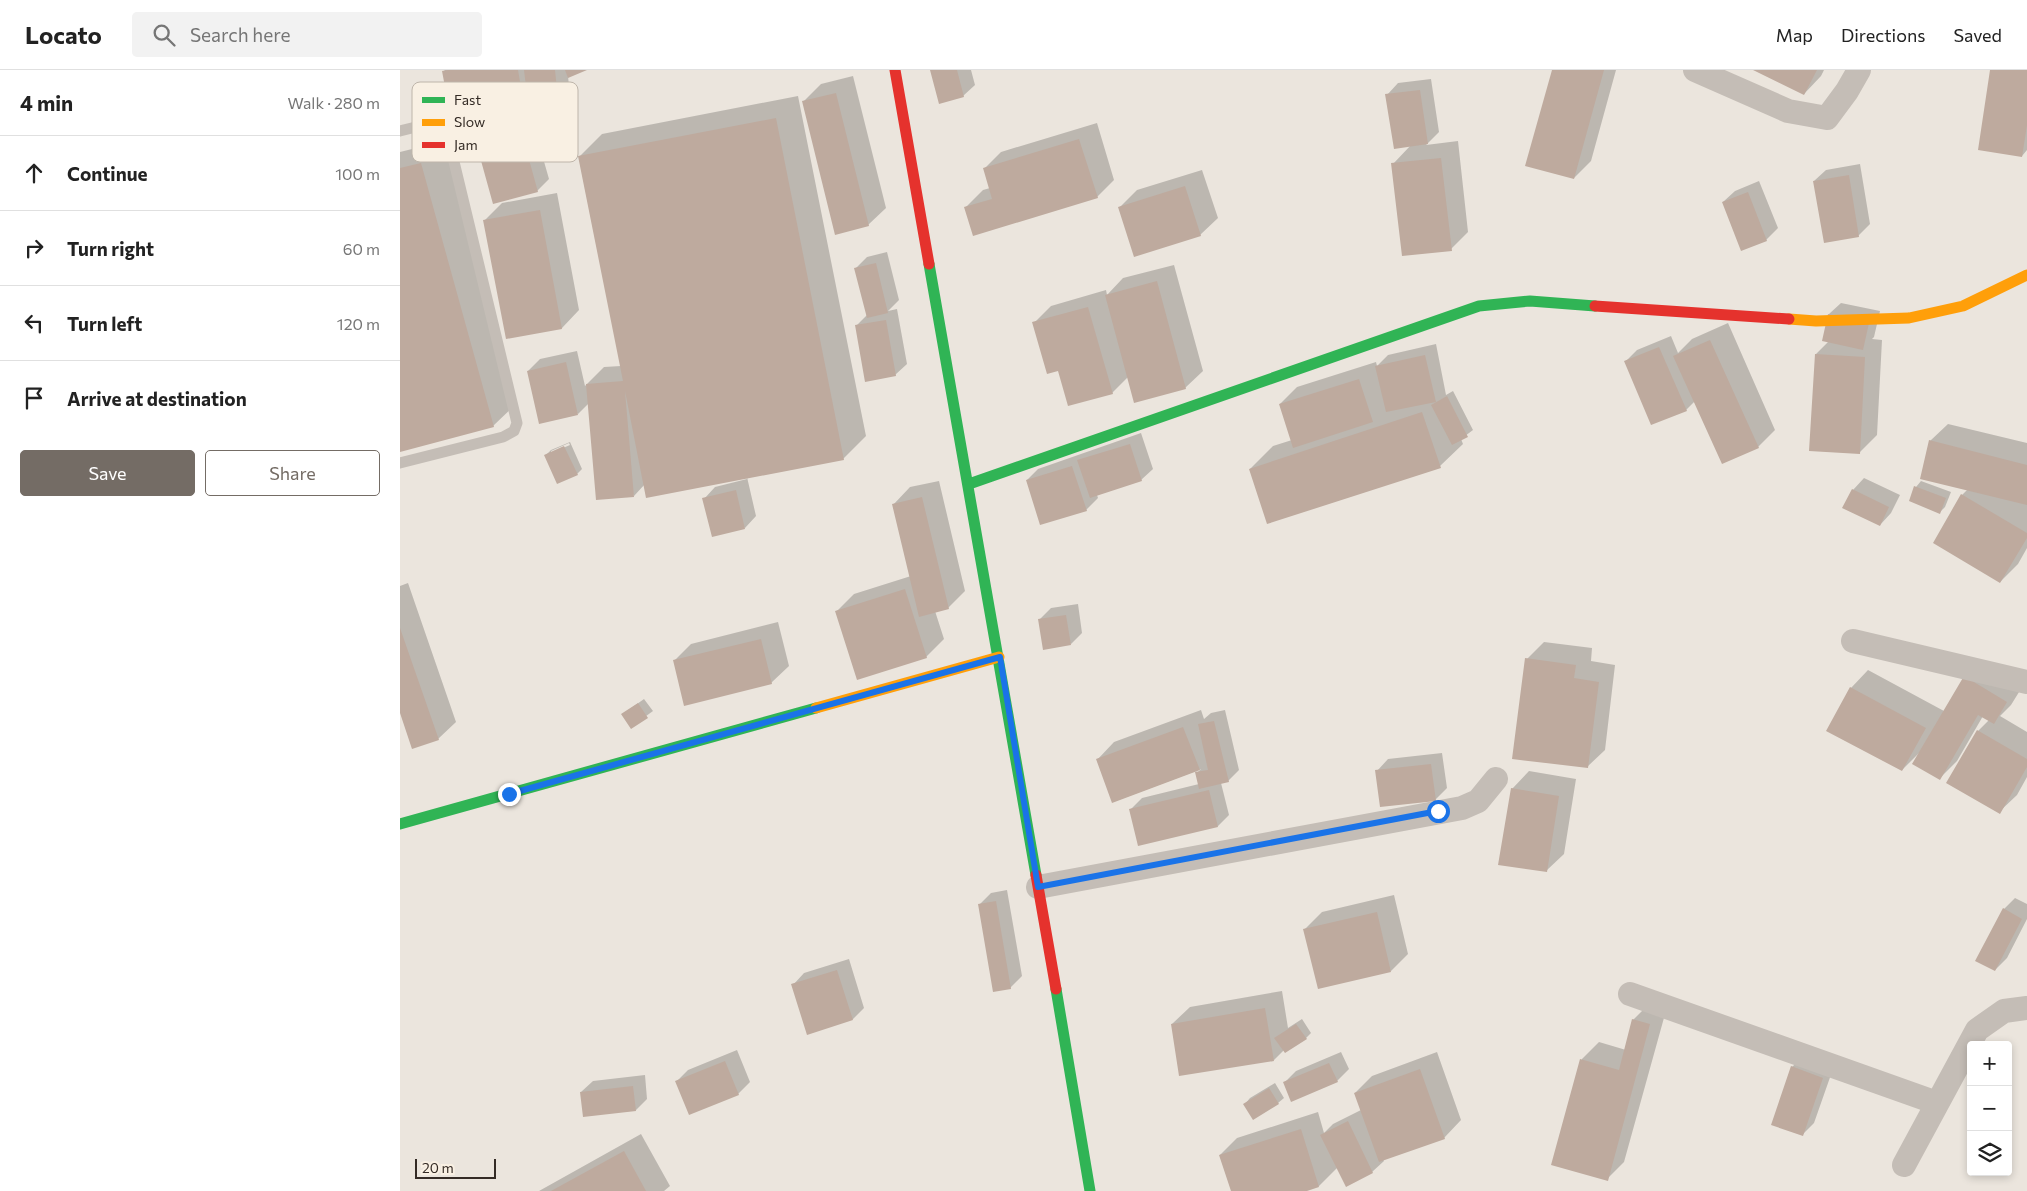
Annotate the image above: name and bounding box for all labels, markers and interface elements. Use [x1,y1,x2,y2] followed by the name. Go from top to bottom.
[132,12,482,57] search box
[25,20,102,49] text: Locato
[150,21,178,49] icon: search
[190,23,290,46] text: Search here
[1776,24,1813,46] text: Map
[1841,24,1925,46] text: Directions
[1953,24,2002,46] text: Saved
[412,82,578,162] legend
[20,90,73,115] text: 4 min
[454,91,481,108] text: Fast
[288,93,380,112] text: Walk · 280 m
[454,113,485,130] text: Slow
[454,136,478,153] text: Jam
[20,159,48,187] icon: ahead
[67,162,147,185] text: Continue
[335,164,380,183] text: 100 m
[20,234,48,262] icon: right
[67,237,154,260] text: Turn right
[343,239,380,258] text: 60 m
[20,309,48,337] icon: left
[67,312,142,335] text: Turn left
[337,314,380,333] text: 120 m
[20,384,48,412] icon: arrive
[67,387,247,410] text: Arrive at destination
[20,450,195,496] button: Save
[205,450,380,496] button: Share
[498,783,521,806] route end
[1427,800,1450,823] route start
[1967,1041,2012,1176] map controls
[1967,1041,2012,1086] button: +
[1967,1086,2012,1131] button: −
[1967,1131,2012,1176] button: layers
[415,1156,496,1179] scale bar
[422,1159,454,1176] text: 20 m

